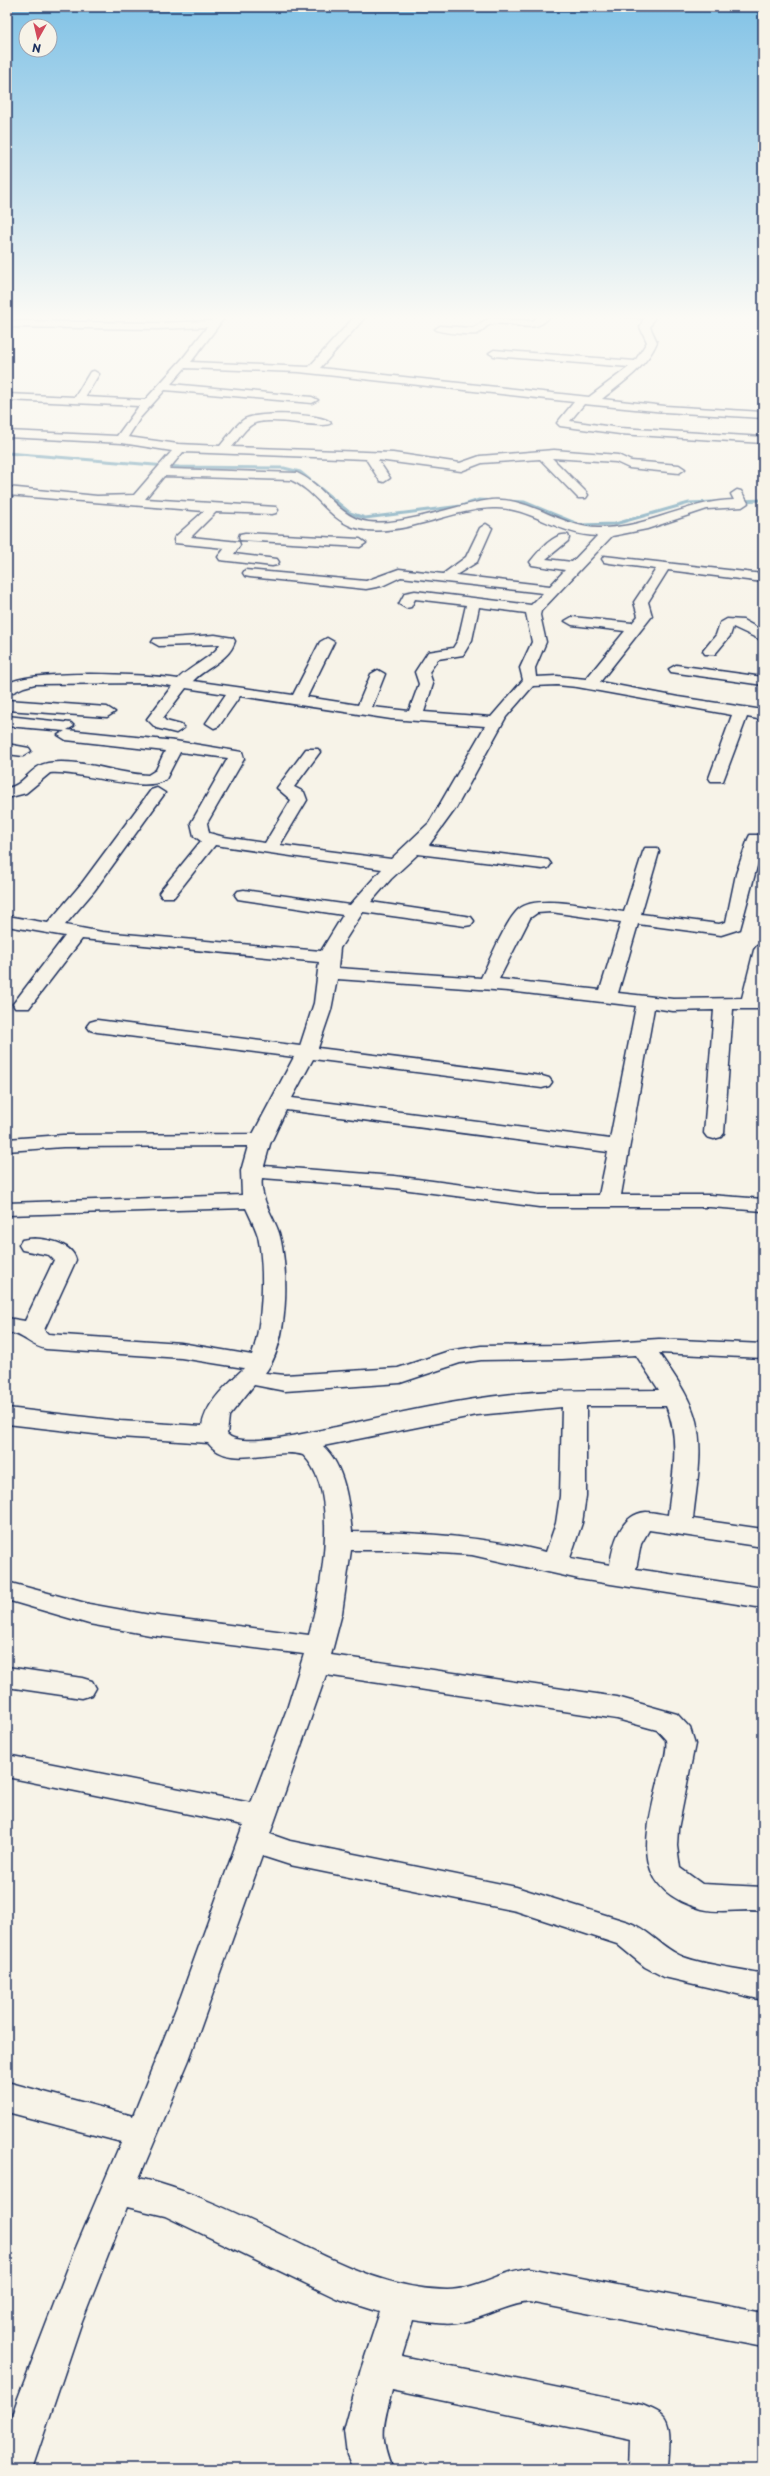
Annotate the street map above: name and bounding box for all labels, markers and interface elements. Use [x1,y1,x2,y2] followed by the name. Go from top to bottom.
[18,18,58,58] north arrow
[31,39,42,57] text: N

